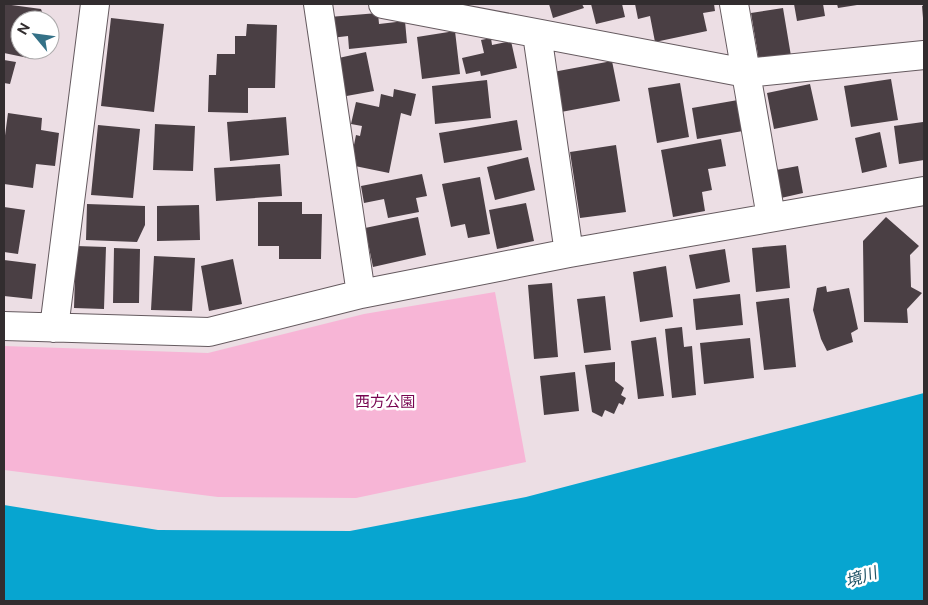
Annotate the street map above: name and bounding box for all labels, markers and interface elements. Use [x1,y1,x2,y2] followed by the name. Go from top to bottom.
[10,10,60,60] north arrow
[14,20,33,37] text: N
[355,393,415,410] park label: 西方公園
[843,562,881,591] water label: 境川

